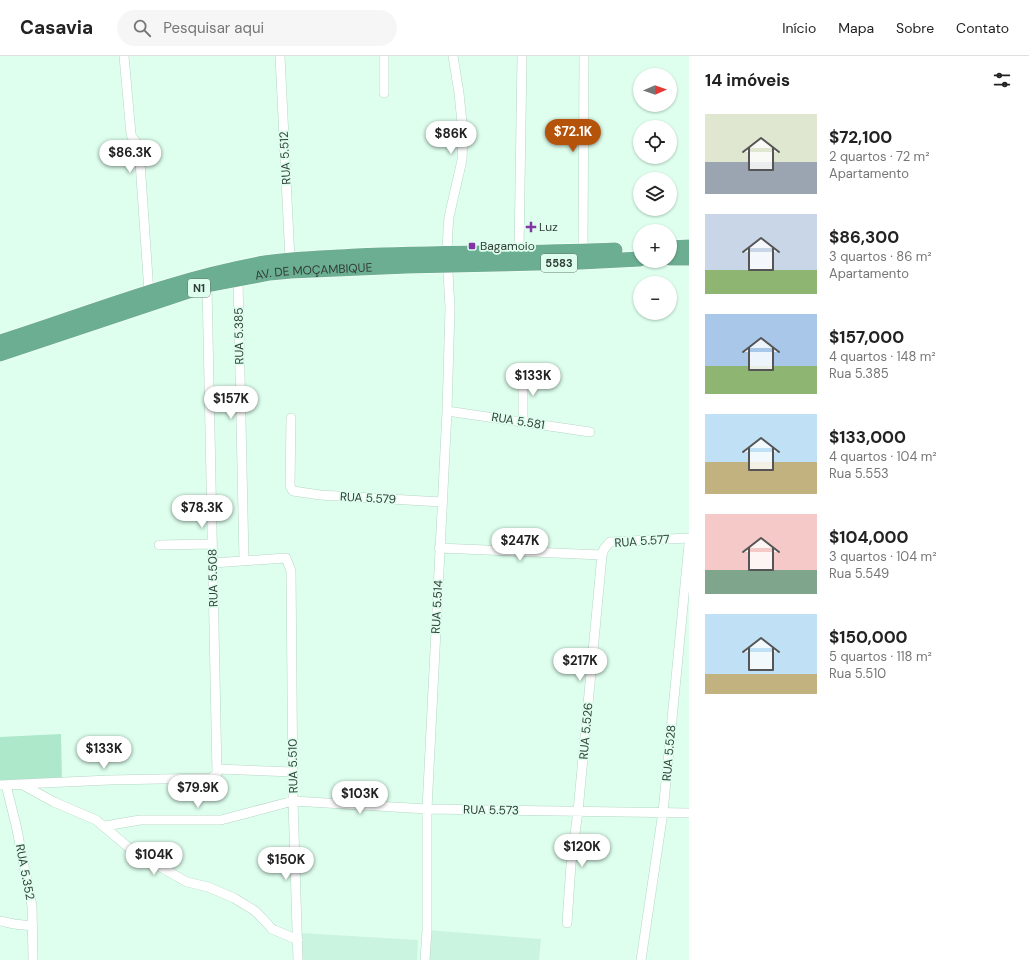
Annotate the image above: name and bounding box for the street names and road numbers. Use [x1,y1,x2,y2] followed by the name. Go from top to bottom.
[276,131,294,185] street label: RUA 5.512
[541,254,577,272] road number: 5583
[254,259,373,284] street label: AV. DE MOÇAMBIQUE
[188,279,210,297] road number: N1
[231,307,247,365] street label: RUA 5.385
[490,409,546,433] street label: RUA 5.581
[340,489,396,507] street label: RUA 5.579
[614,531,670,551] street label: RUA 5.577
[204,549,222,607] street label: RUA 5.508
[428,580,446,634] street label: RUA 5.514
[576,702,596,760] street label: RUA 5.526
[659,724,679,782] street label: RUA 5.528
[285,738,301,794] street label: RUA 5.510
[463,802,519,818] street label: RUA 5.573
[12,843,38,901] street label: RUA 5.352

